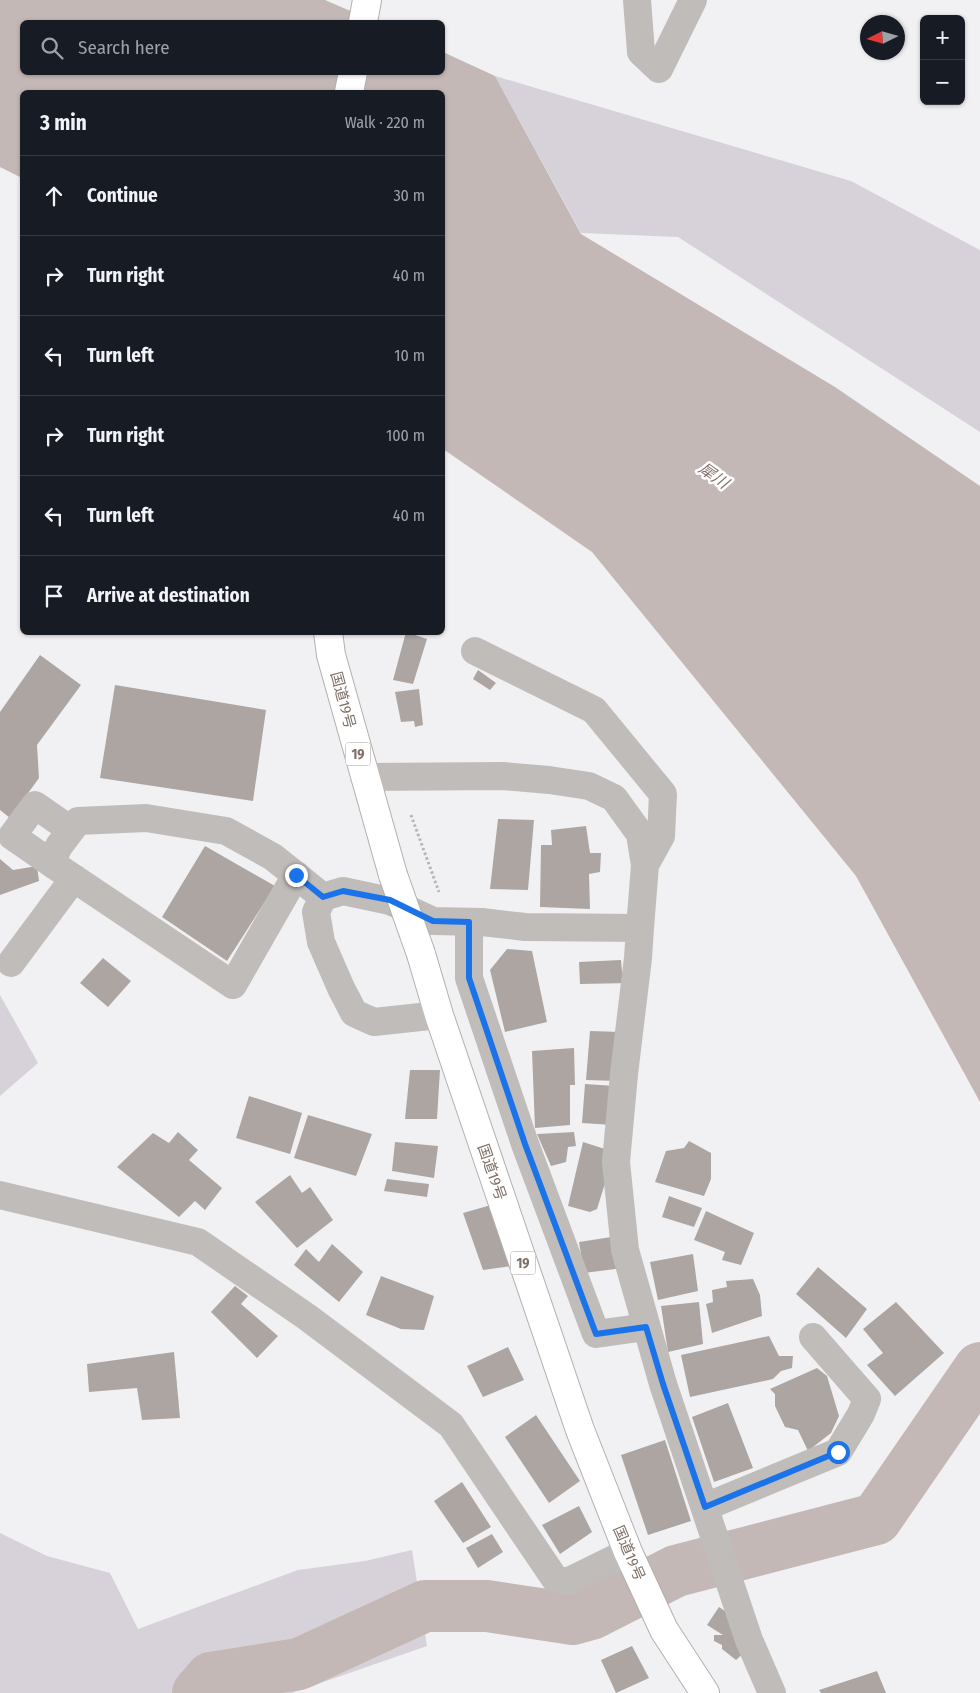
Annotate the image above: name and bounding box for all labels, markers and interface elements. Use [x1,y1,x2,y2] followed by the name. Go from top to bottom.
[860,15,905,60] north arrow
[920,15,965,105] map controls
[920,15,965,60] button: +
[20,20,445,75] search box
[38,34,66,62] icon: search
[78,36,170,59] text: Search here
[920,60,965,105] button: −
[40,110,87,136] text: 3 min
[345,113,425,132] text: Walk · 220 m
[40,182,68,210] icon: ahead
[87,184,158,207] text: Continue
[393,186,425,205] text: 30 m
[40,262,68,290] icon: right
[87,264,164,287] text: Turn right
[393,266,425,285] text: 40 m
[40,342,68,370] icon: left
[87,344,154,367] text: Turn left
[394,346,425,365] text: 10 m
[40,422,68,450] icon: right
[87,424,164,447] text: Turn right
[386,426,425,445] text: 100 m
[695,458,734,494] water label: 犀川
[40,502,68,530] icon: left
[87,504,154,527] text: Turn left
[393,506,425,525] text: 40 m
[40,582,68,610] icon: arrive
[87,584,250,607] text: Arrive at destination
[327,670,359,730] street label: 国道19号
[346,742,370,766] road number: 19
[285,864,308,887] route end
[474,1142,510,1202] street label: 国道19号
[510,1252,536,1274] road number: 19
[827,1441,850,1464] route start
[609,1523,649,1583] street label: 国道19号

